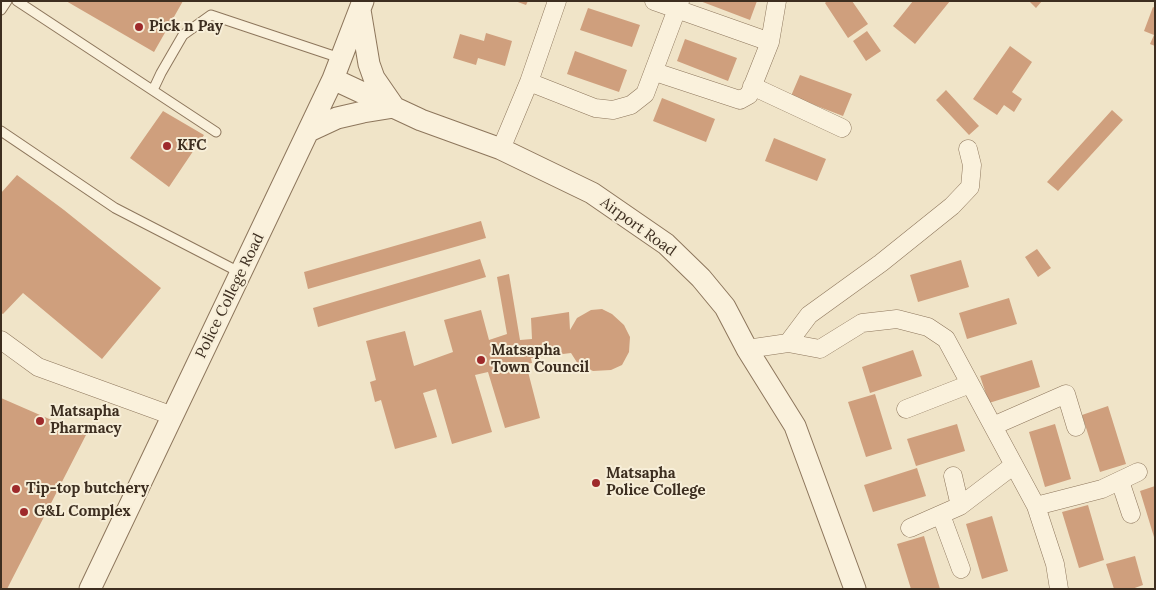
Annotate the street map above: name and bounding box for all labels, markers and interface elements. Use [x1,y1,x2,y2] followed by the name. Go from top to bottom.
[149,18,223,36] place label: Pick n Pay
[133,21,145,33] marker: Pick n Pay
[177,137,207,155] place label: KFC
[161,140,173,152] marker: KFC
[597,194,679,260] street label: Airport Road
[192,231,268,361] street label: Police College Road
[491,342,589,377] place label: Matsapha Town Council
[475,354,487,366] marker: Matsapha Town Council
[50,403,122,438] place label: Matsapha Pharmacy
[34,415,46,427] marker: Matsapha Pharmacy
[606,465,706,500] place label: Matsapha Police College
[590,477,602,489] marker: Matsapha Police College
[26,480,149,498] place label: Tip-top butchery
[10,483,22,495] marker: Tip-top butchery
[34,503,131,521] place label: G&L Complex
[18,506,30,518] marker: G&L Complex

